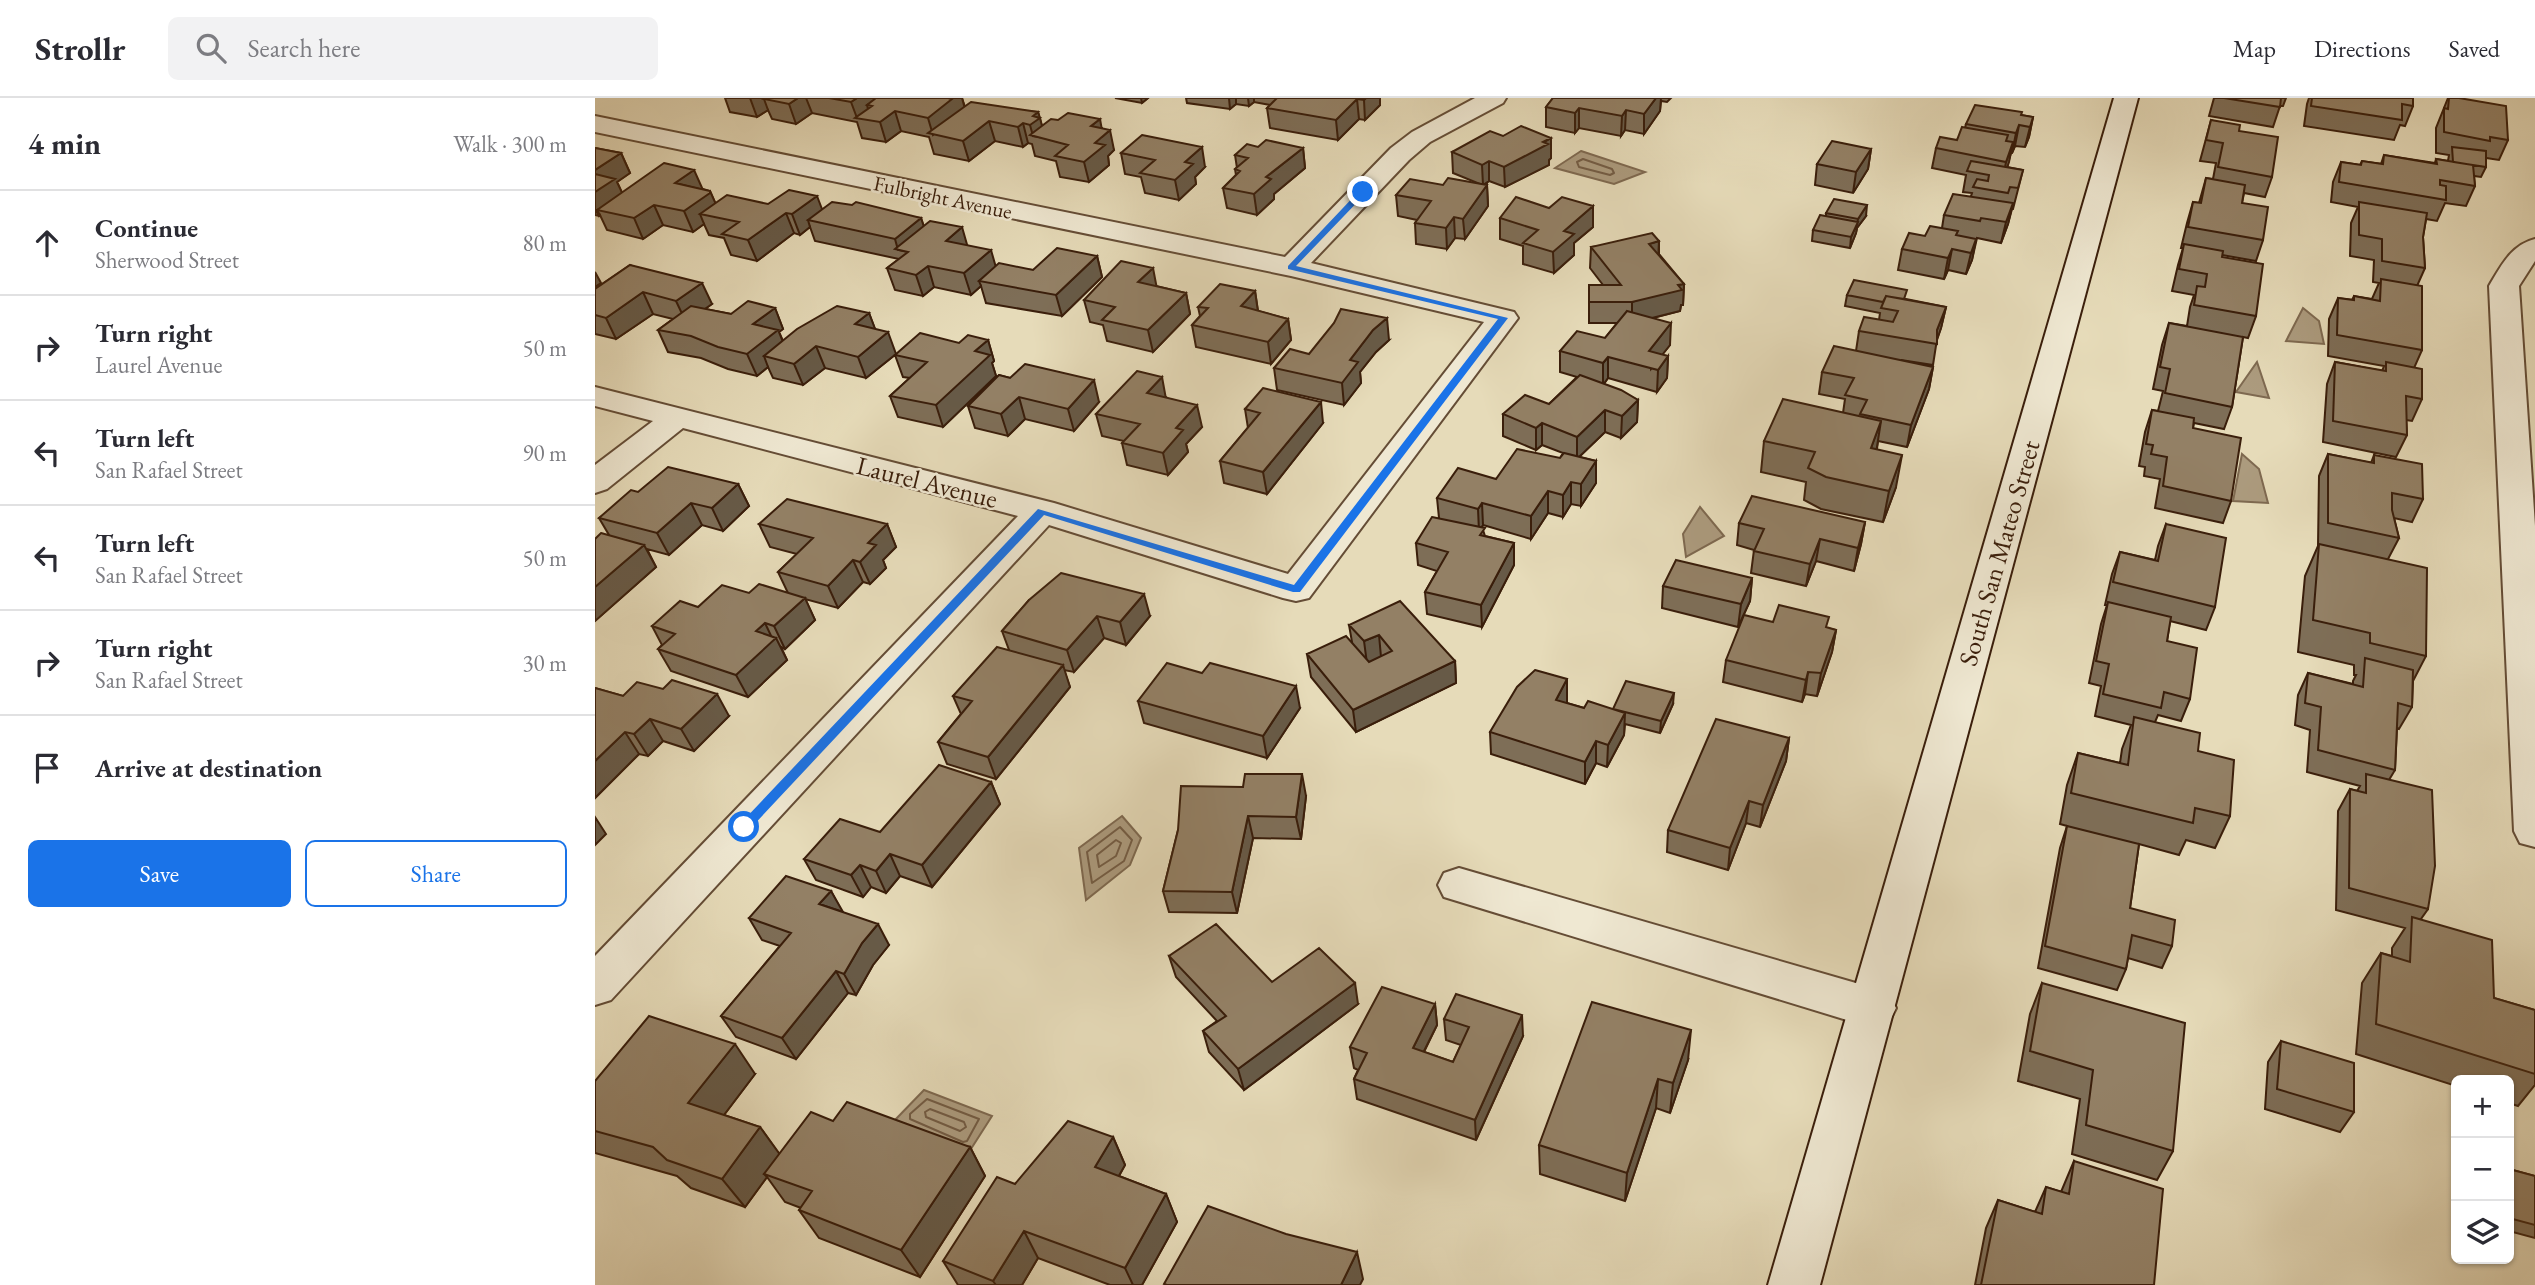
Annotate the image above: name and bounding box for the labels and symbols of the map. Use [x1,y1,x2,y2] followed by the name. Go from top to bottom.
[871,169,1015,225] street label: Fulbright Avenue
[1347,176,1378,207] route end
[1951,436,2047,670] street label: South San Mateo Street
[853,448,1001,516] street label: Laurel Avenue
[728,811,759,842] route start

